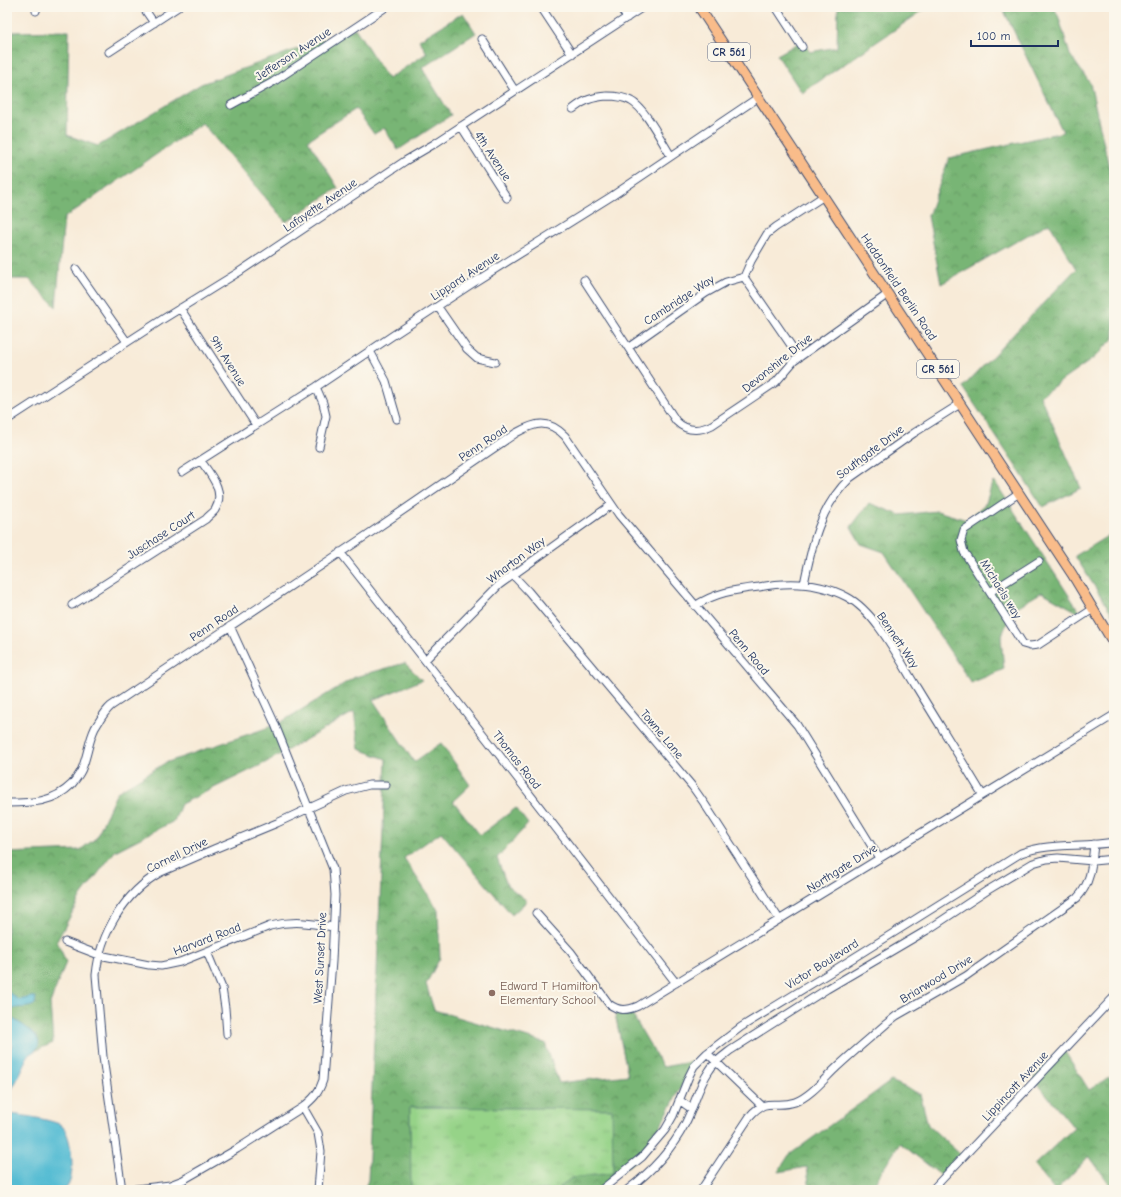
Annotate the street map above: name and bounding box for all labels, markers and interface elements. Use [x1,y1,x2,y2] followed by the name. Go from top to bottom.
[971,22,1058,48] scale bar
[253,24,333,84] street label: Jefferson Avenue
[977,29,1010,43] text: 100 m
[708,43,750,61] road number: CR 561
[472,129,514,183] street label: 4th Avenue
[281,175,359,235] street label: Lafayette Avenue
[858,231,940,343] street label: Haddonfield Berlin Road
[428,249,502,303] street label: Lippard Avenue
[641,272,717,328] street label: Cambridge Way
[739,331,815,395] street label: Devonshire Drive
[207,333,249,389] street label: 9th Avenue
[917,360,959,378] road number: CR 561
[456,422,510,464] street label: Penn Road
[834,422,906,482] street label: Southgate Drive
[124,508,198,562] street label: Juschase Court
[484,533,548,586] street label: Wharton Way
[977,557,1025,622] street label: Michaels way
[187,602,241,644] street label: Penn Road
[874,609,922,671] street label: Bennett Way
[726,626,772,678] street label: Penn Road
[637,707,687,761] street label: Towne Lane
[490,728,544,792] street label: Thomas Road
[144,834,210,876] street label: Cornell Drive
[804,841,880,895] street label: Northgate Drive
[311,912,329,1004] street label: West Sunset Drive
[171,920,243,958] street label: Harvard Road
[783,936,861,992] street label: Victor Boulevard
[897,952,975,1006] street label: Briarwood Drive
[500,979,598,1007] place label: Edward T Hamilton Elementary School
[487,988,497,998] marker: Edward T Hamilton Elementary School
[979,1048,1051,1124] street label: Lippincott Avenue

